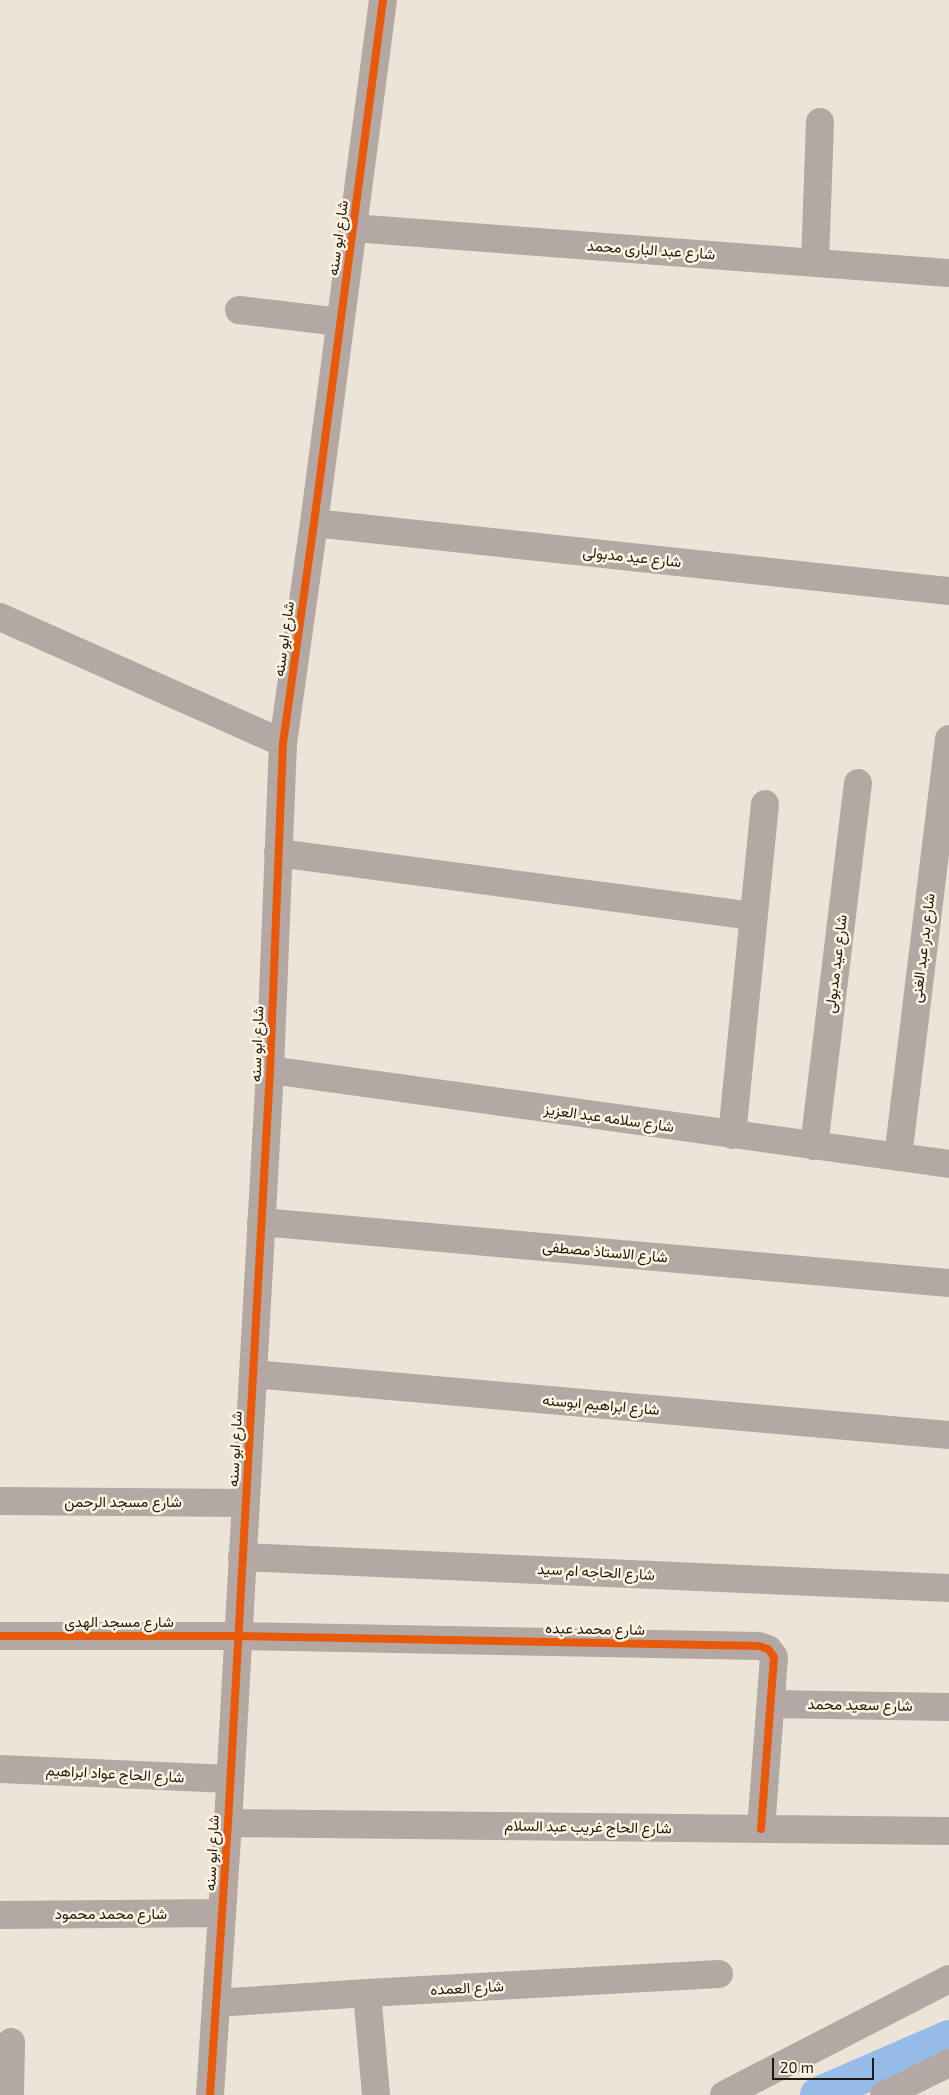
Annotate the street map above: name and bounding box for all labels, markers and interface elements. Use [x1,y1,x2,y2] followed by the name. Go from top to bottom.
[324,199,352,277] street label: شارع ابو سنه
[586,237,716,263] street label: شارع عبد البارى محمد
[582,543,682,571] street label: شارع عيد مدبولى
[270,600,298,678] street label: شارع ابو سنه
[907,892,939,1004] street label: شارع بدر عبد الغنى
[821,914,851,1014] street label: شارع عيد مدبولى
[247,1006,267,1082] street label: شارع ابو سنه
[543,1100,675,1136] street label: شارع سلامه عبد العزيز
[542,1238,668,1266] street label: شارع الاستاذ مصطفى
[542,1391,660,1419] street label: شارع ابراهيم ابوسنه
[224,1411,246,1487] street label: شارع ابو سنه
[64,1493,182,1511] street label: شارع مسجد الرحمن
[537,1560,655,1584] street label: شارع الحاجه ام سيد
[64,1613,174,1631] street label: شارع مسجد الهدى
[545,1619,645,1639] street label: شارع محمد عبده
[807,1695,913,1715] street label: شارع سعيد محمد
[45,1761,185,1787] street label: شارع الحاج عواد ابراهيم
[201,1815,223,1891] street label: شارع ابو سنه
[504,1817,672,1837] street label: شارع الحاج غريب عبد السلام
[55,1905,167,1923] street label: شارع محمد محمود
[430,1977,504,1999] street label: شارع العمده
[774,2048,876,2080] scale bar
[780,2058,814,2076] text: 20 m

